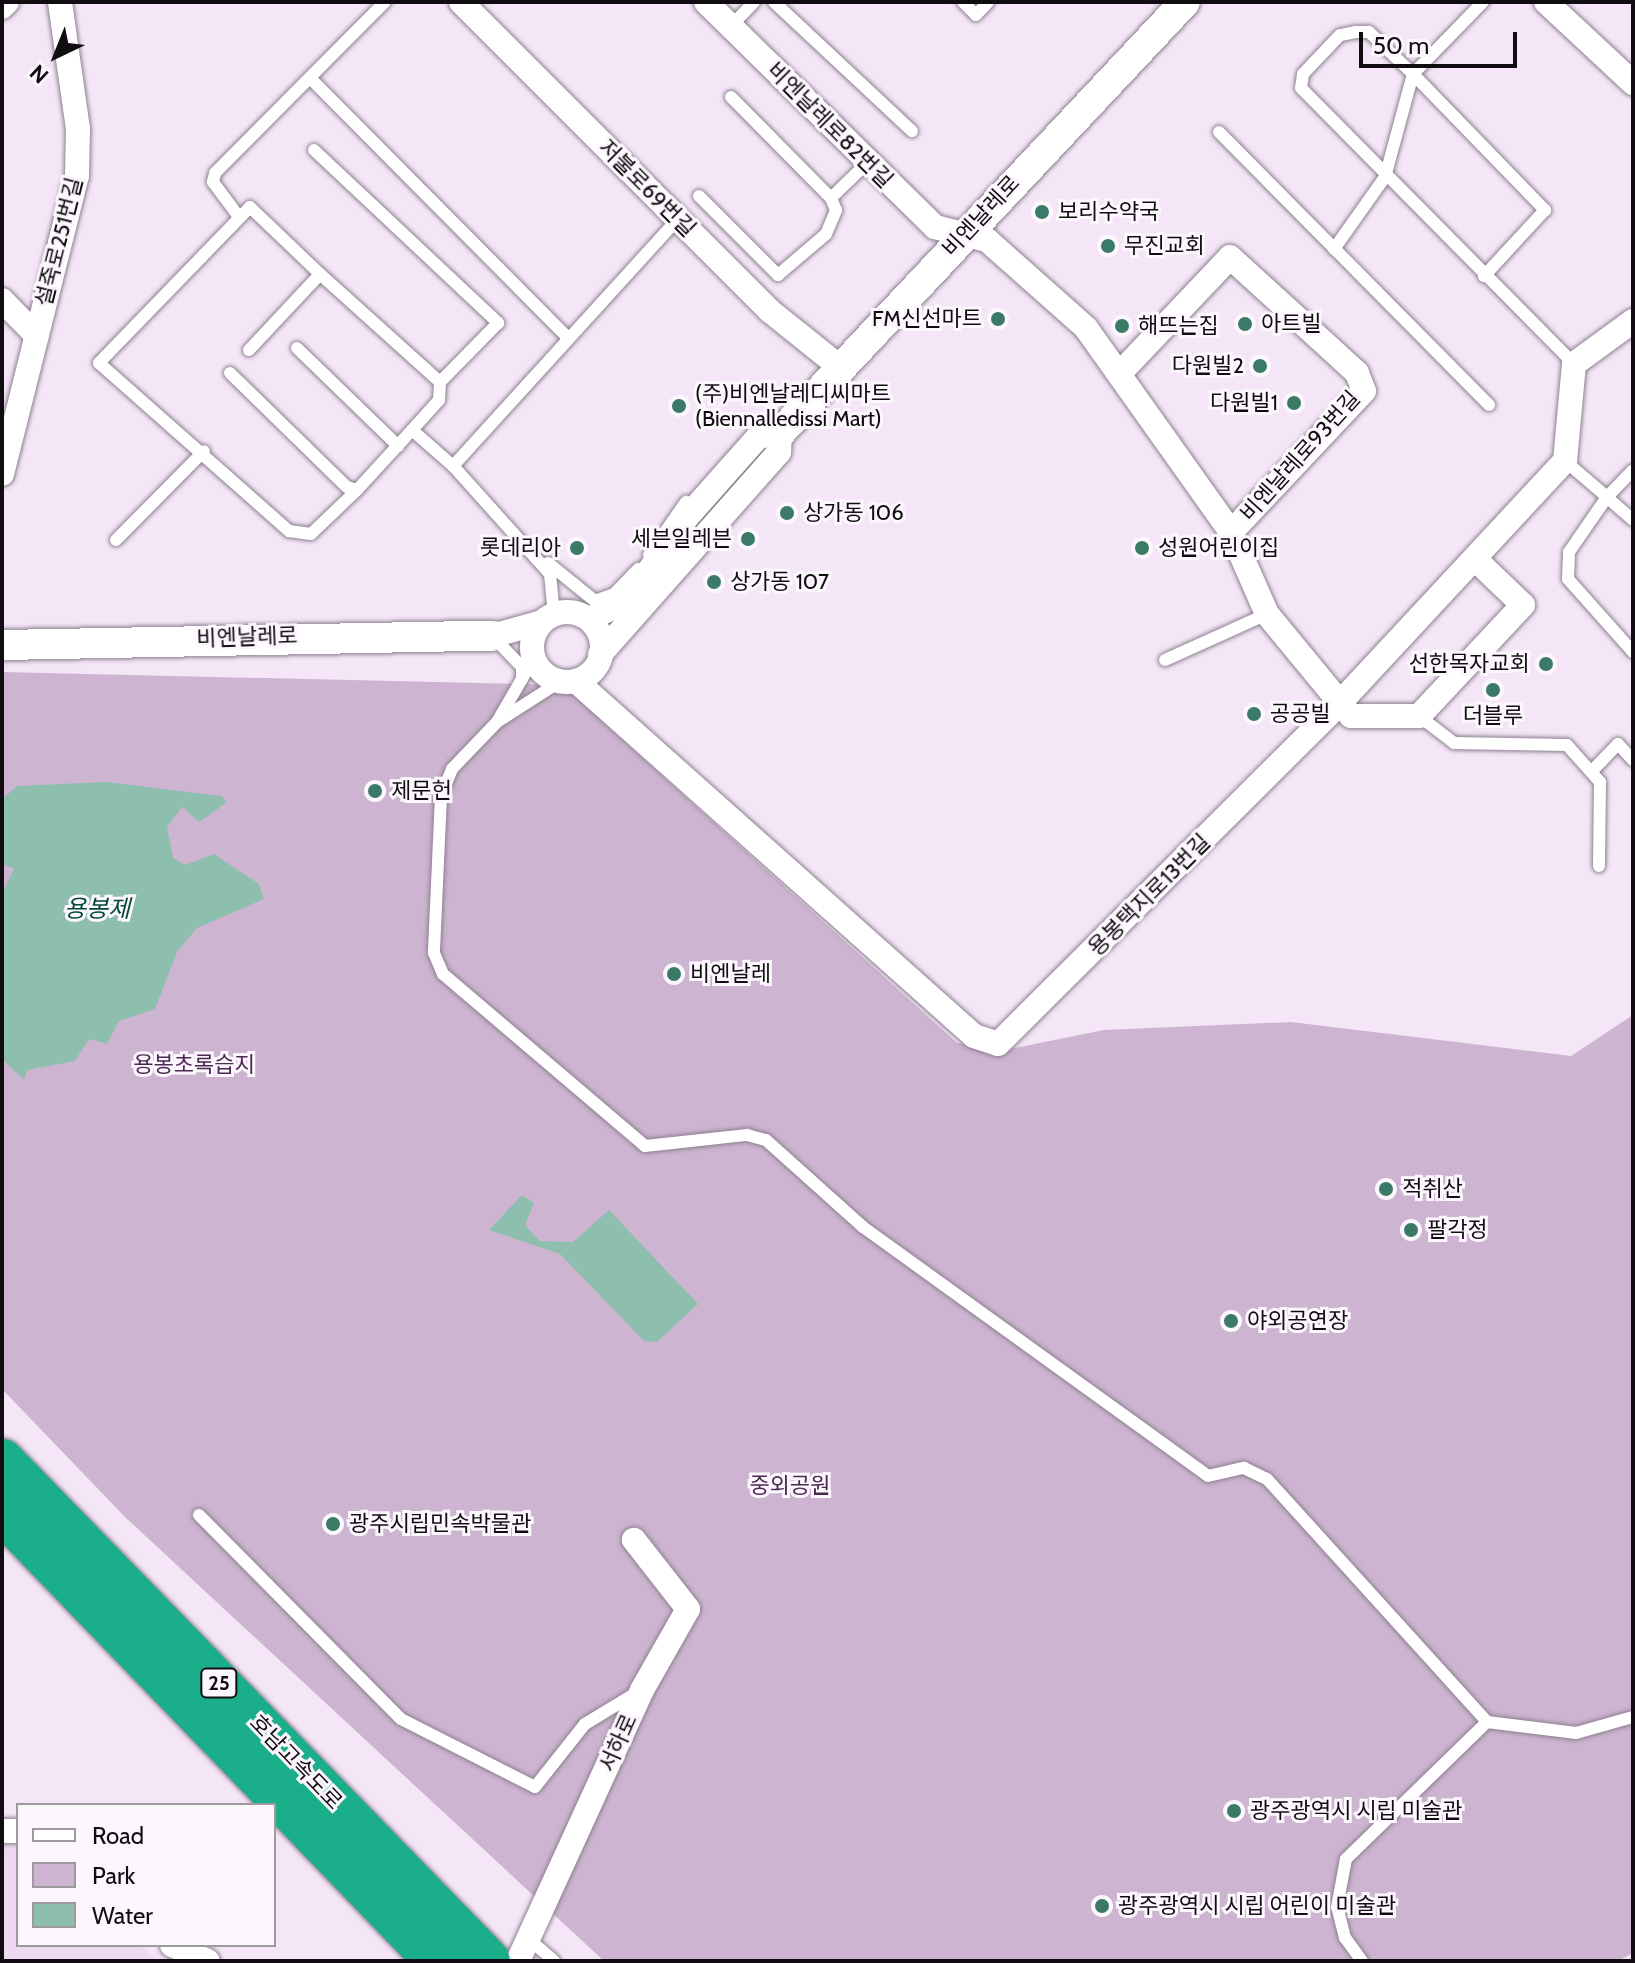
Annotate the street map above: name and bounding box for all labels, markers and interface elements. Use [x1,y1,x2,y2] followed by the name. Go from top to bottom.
[16,16,96,96] north arrow
[1363,16,1521,66] scale bar
[1373,31,1429,60] text: 50 m
[762,57,898,193] street label: 비엔날레로82번길
[24,59,54,89] text: N
[593,134,701,242] street label: 저불로69번길
[937,170,1025,262] street label: 비엔날레로
[30,175,88,309] street label: 설죽로251번길
[1058,199,1159,225] place label: 보리수약국
[1033,203,1051,221] marker: 보리수약국
[1124,233,1205,259] place label: 무진교회
[1099,237,1117,255] marker: 무진교회
[872,306,982,332] place label: FM신선마트
[989,310,1007,328] marker: FM신선마트
[1261,311,1322,337] place label: 아트빌
[1138,313,1219,339] place label: 해뜨는집
[1236,315,1254,333] marker: 아트빌
[1113,317,1131,335] marker: 해뜨는집
[1172,353,1244,379] place label: 다원빌2
[1251,357,1269,375] marker: 다원빌2
[695,380,891,432] place label: (주)비엔날레디씨마트 (Biennalledissi Mart)
[1235,385,1365,527] street label: 비엔날레로93번길
[1210,390,1278,416] place label: 다원빌1
[1285,394,1303,412] marker: 다원빌1
[670,397,688,415] marker: (주)비엔날레디씨마트 (Biennalledissi Mart)
[803,500,904,526] place label: 상가동 106
[778,504,796,522] marker: 상가동 106
[631,526,732,552] place label: 세븐일레븐
[739,530,757,548] marker: 세븐일레븐
[480,535,561,561] place label: 롯데리아
[1158,535,1279,561] place label: 성원어린이집
[568,539,586,557] marker: 롯데리아
[1133,539,1151,557] marker: 성원어린이집
[730,569,829,595] place label: 상가동 107
[705,573,723,591] marker: 상가동 107
[196,622,298,652] street label: 비엔날레로
[1409,651,1530,677] place label: 선한목자교회
[1537,655,1555,673] marker: 선한목자교회
[1484,681,1502,699] marker: 더블루
[1270,701,1331,727] place label: 공공빌
[1463,703,1523,729] place label: 더블루
[1245,705,1263,723] marker: 공공빌
[391,778,452,804] place label: 제문헌
[366,782,384,800] marker: 제문헌
[1083,829,1215,961] street label: 용봉택지로13번길
[64,895,130,923] water label: 용봉제
[690,961,771,987] place label: 비엔날레
[665,965,683,983] marker: 비엔날레
[133,1052,255,1078] park label: 용봉초록습지
[1402,1176,1463,1202] place label: 적취산
[1377,1180,1395,1198] marker: 적취산
[1427,1217,1488,1243] place label: 팔각정
[1402,1221,1420,1239] marker: 팔각정
[1247,1308,1348,1334] place label: 야외공연장
[1222,1312,1240,1330] marker: 야외공연장
[750,1473,830,1499] park label: 중외공원
[349,1511,531,1537] place label: 광주시립민속박물관
[324,1515,342,1533] marker: 광주시립민속박물관
[199,1667,239,1699] road number: 25
[244,1709,348,1815] street label: 호남고속도로
[594,1710,642,1776] street label: 서하로
[1250,1798,1462,1824] place label: 광주광역시 시립 미술관
[1225,1802,1243,1820] marker: 광주광역시 시립 미술관
[16,1803,276,1947] legend
[92,1821,144,1850] text: Road
[92,1861,135,1890] text: Park
[1118,1893,1396,1919] place label: 광주광역시 시립 어린이 미술관
[1093,1897,1111,1915] marker: 광주광역시 시립 어린이 미술관
[92,1901,153,1930] text: Water

